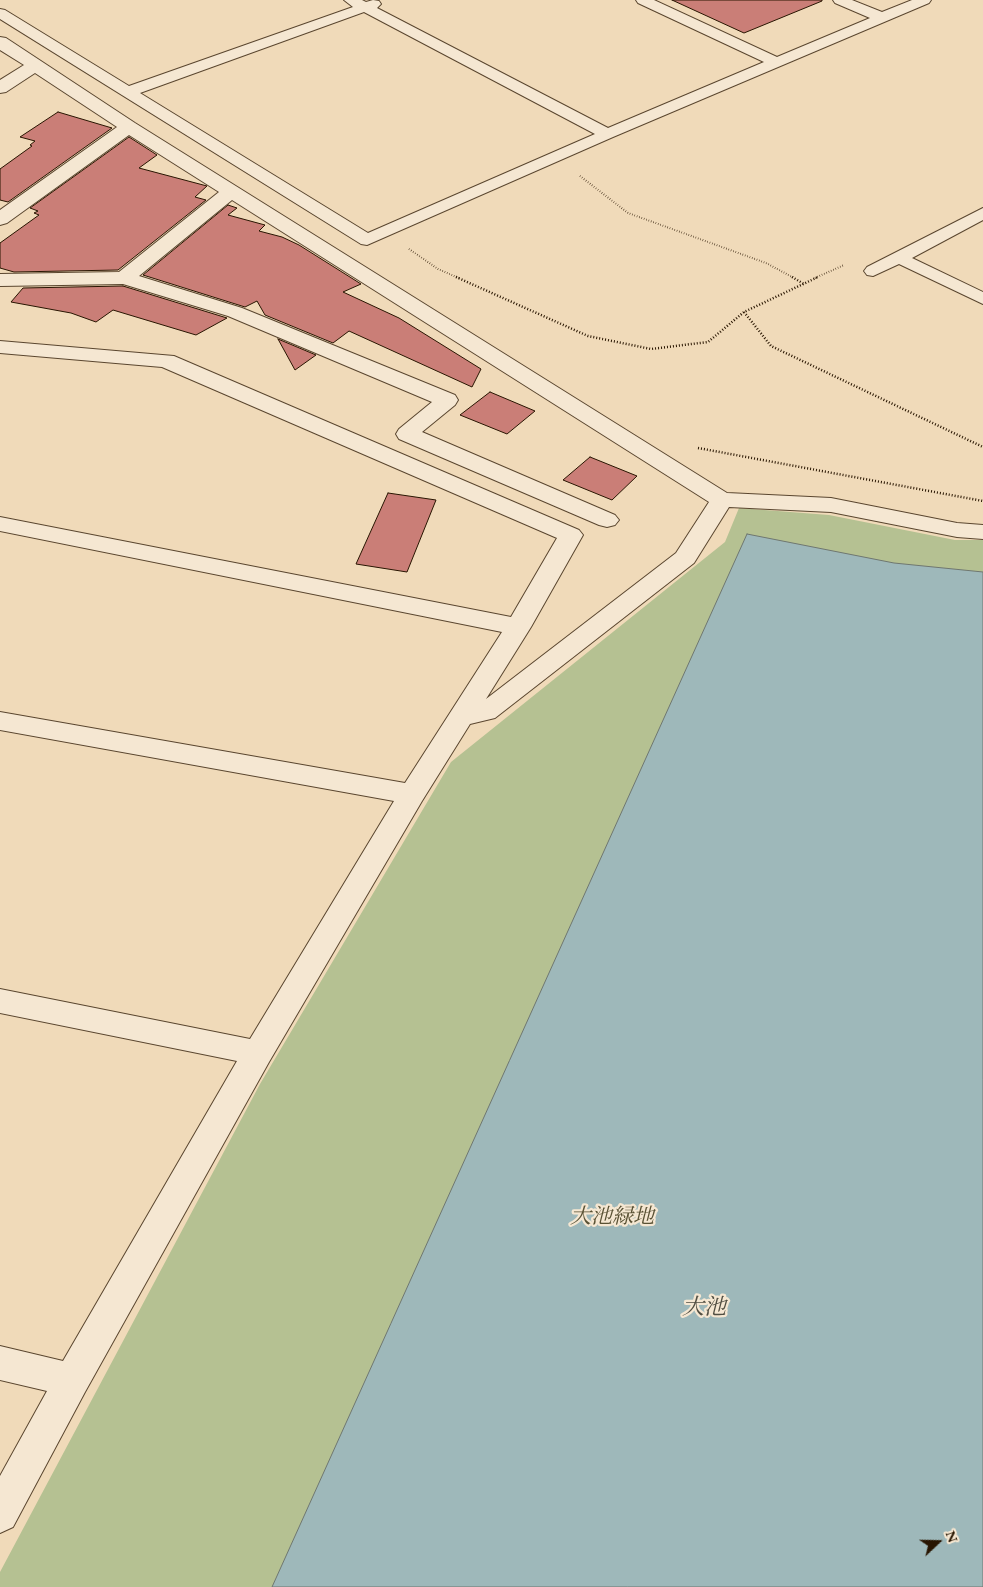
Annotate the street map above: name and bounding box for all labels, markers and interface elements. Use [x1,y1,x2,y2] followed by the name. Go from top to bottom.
[570,1204,654,1230] park label: 大池緑地
[682,1295,726,1321] water label: 大池
[913,1517,963,1567] north arrow
[942,1528,962,1545] text: N

